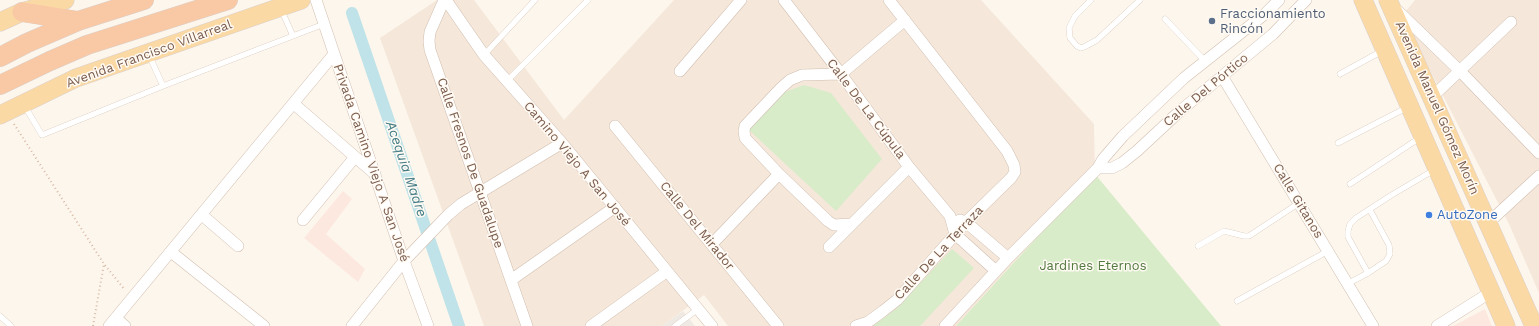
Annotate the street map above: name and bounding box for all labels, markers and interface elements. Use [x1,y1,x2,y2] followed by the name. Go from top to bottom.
[1220,6,1326,37] place label: Fraccionamiento Rincón
[1207,16,1217,26] marker: Fraccionamiento Rincón
[64,17,234,91] street label: Avenida Francisco Villarreal
[1392,19,1482,197] street label: Avenida Manuel Gómez Morín
[1160,50,1252,130] street label: Calle Del Pórtico
[823,56,909,162] street label: Calle De La Cúpula
[330,62,412,264] street label: Privada Camino Viejo A San José
[433,76,507,250] street label: Calle Fresnos De Guadalupe
[520,98,634,230] street label: Camino Viejo A San José
[382,119,430,219] water label: Acequia Madre
[1270,161,1326,241] street label: Calle Gitanos
[656,178,738,274] street label: Calle Del Mirador
[891,203,987,303] street label: Calle De La Terraza
[1437,207,1498,223] place label: AutoZone
[1424,210,1434,220] marker: AutoZone
[1039,258,1147,274] park label: Jardines Eternos

